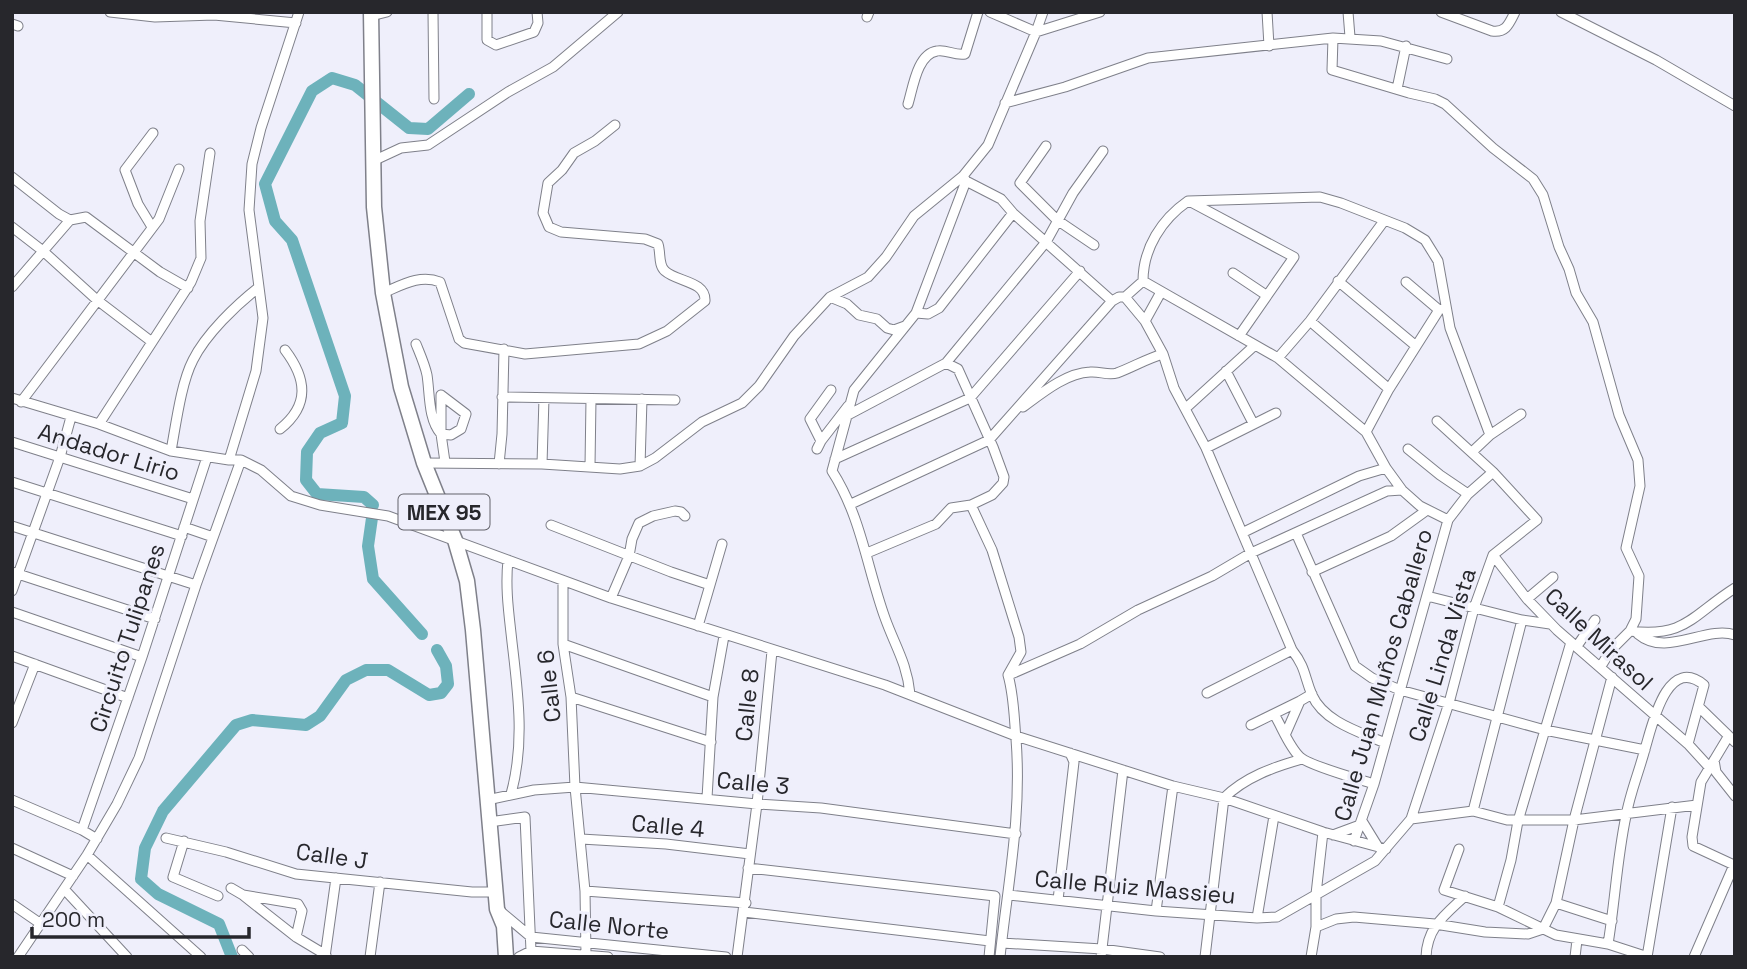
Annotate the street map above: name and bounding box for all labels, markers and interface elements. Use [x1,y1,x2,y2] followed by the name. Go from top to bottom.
[34,416,184,488] street label: Andador Lirio
[398,494,490,530] road number: MEX 95
[1327,525,1439,825] street label: Calle Juan Muños Caballero
[82,540,172,736] street label: Circuito Tulipanes
[1401,564,1483,746] street label: Calle Linda Vista
[1538,581,1660,697] street label: Calle Mirasol
[530,648,568,724] street label: Calle 6
[728,667,766,743] street label: Calle 8
[715,765,791,801] street label: Calle 3
[630,808,706,844] street label: Calle 4
[294,836,370,876] street label: Calle J
[1033,863,1237,911] street label: Calle Ruiz Massieu
[32,895,248,939] scale bar
[547,904,671,946] street label: Calle Norte
[42,906,105,933] text: 200 m

